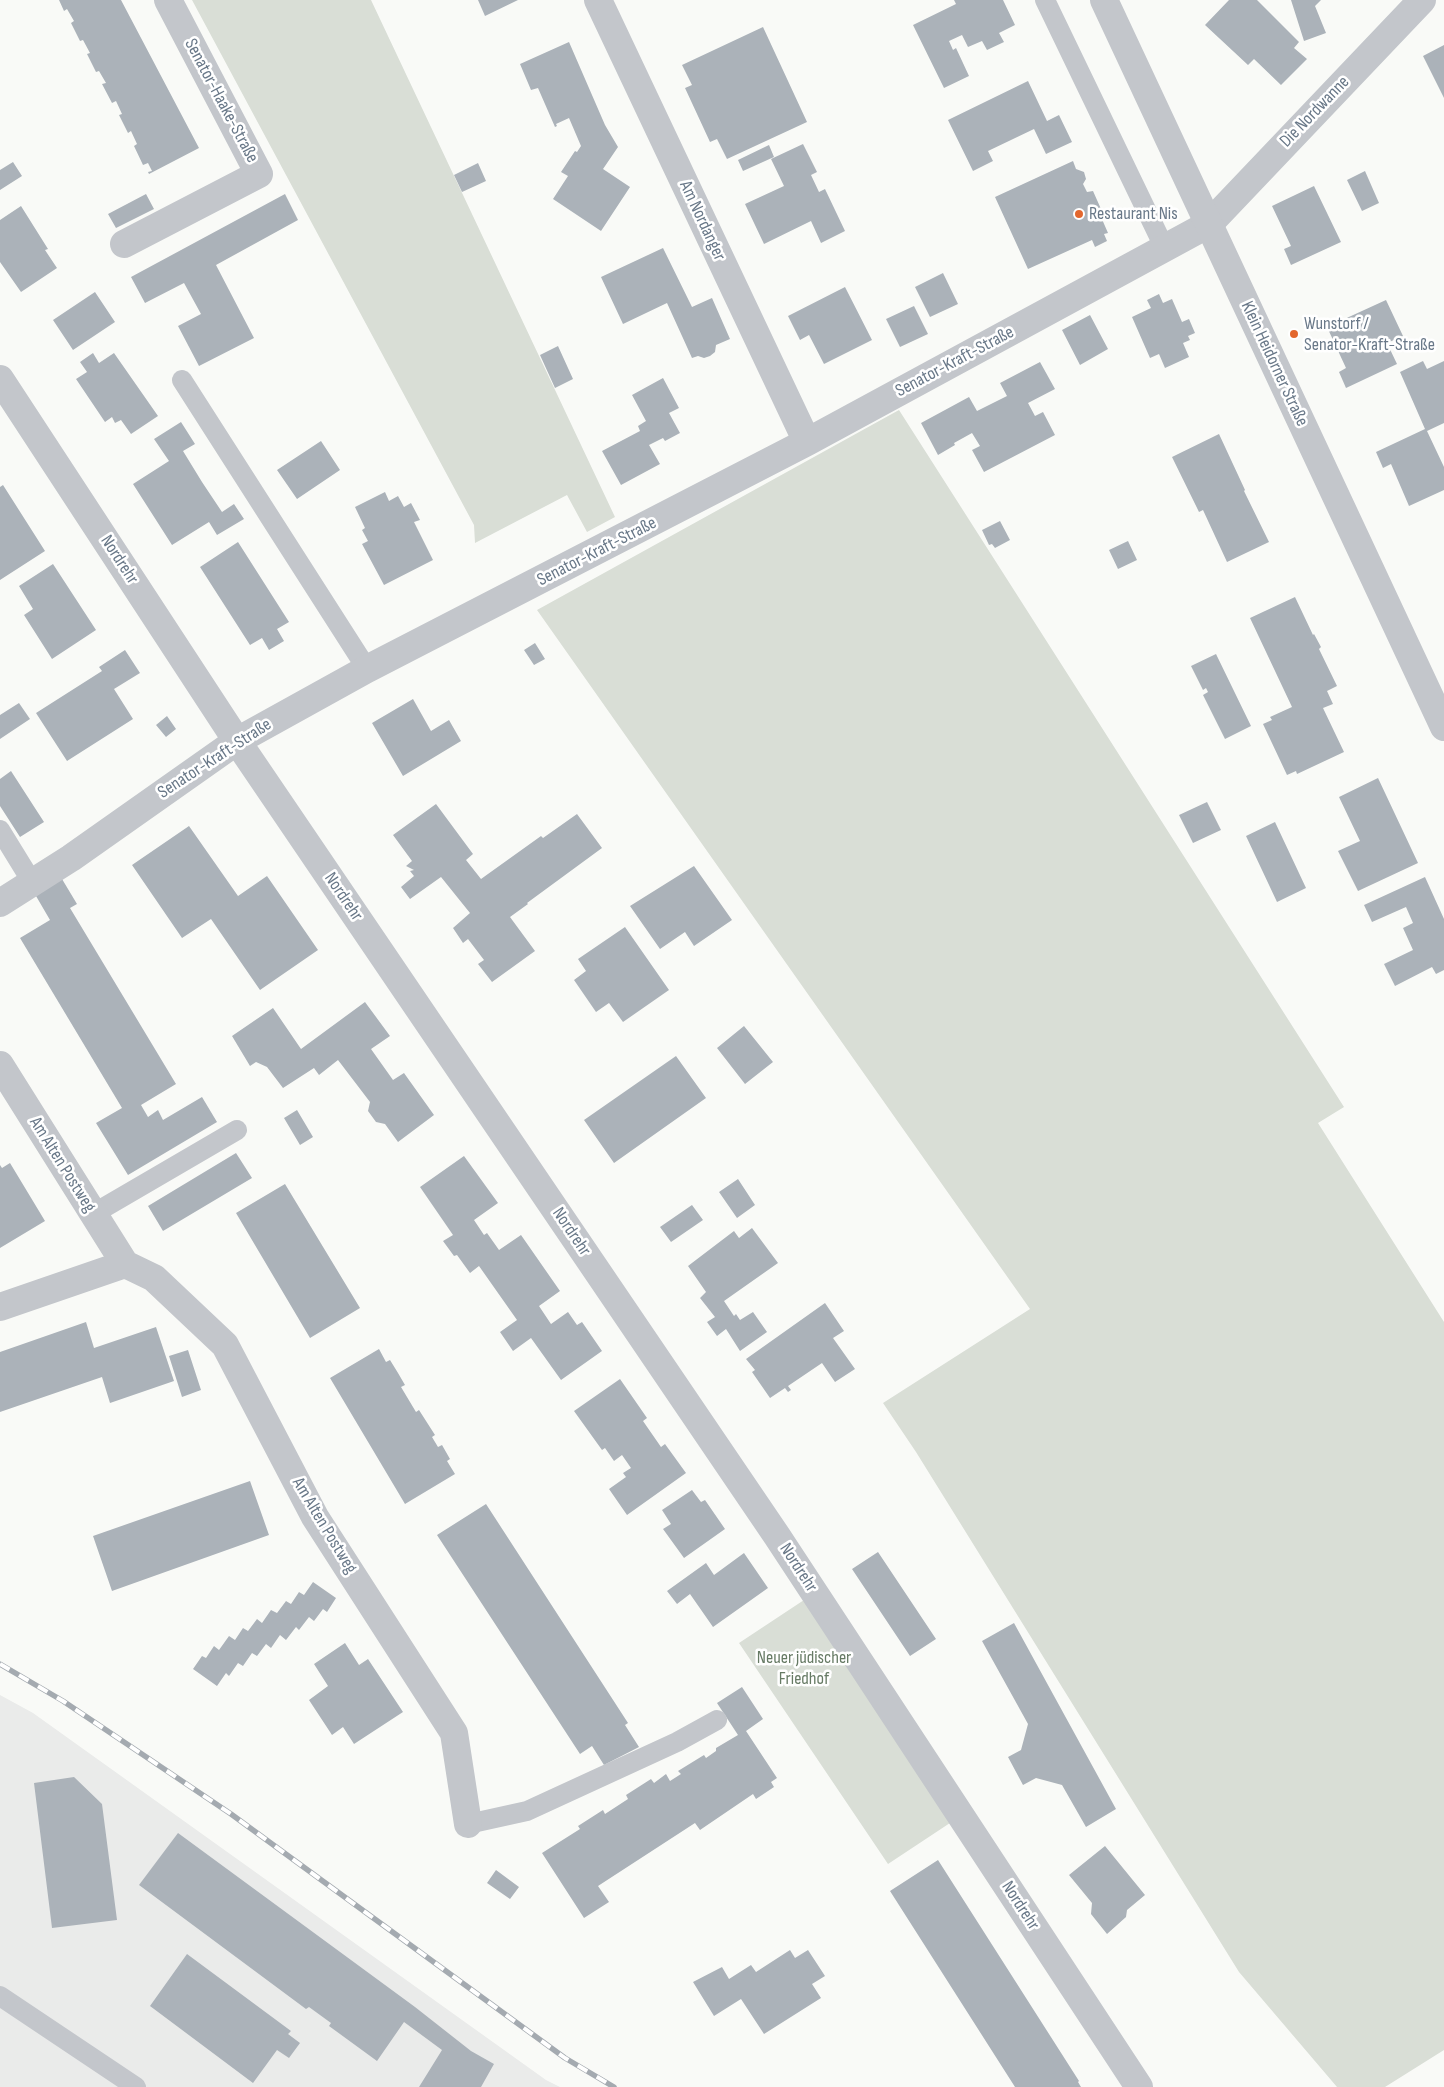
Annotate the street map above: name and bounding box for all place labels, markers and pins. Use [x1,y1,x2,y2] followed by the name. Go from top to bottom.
[1089,203,1178,225] place label: Restaurant Nis
[1073,208,1085,220] marker: Restaurant Nis
[1304,313,1435,356] place label: Wunstorf / Senator-Kraft-Straße
[1288,328,1300,340] marker: Wunstorf / Senator-Kraft-Straße

